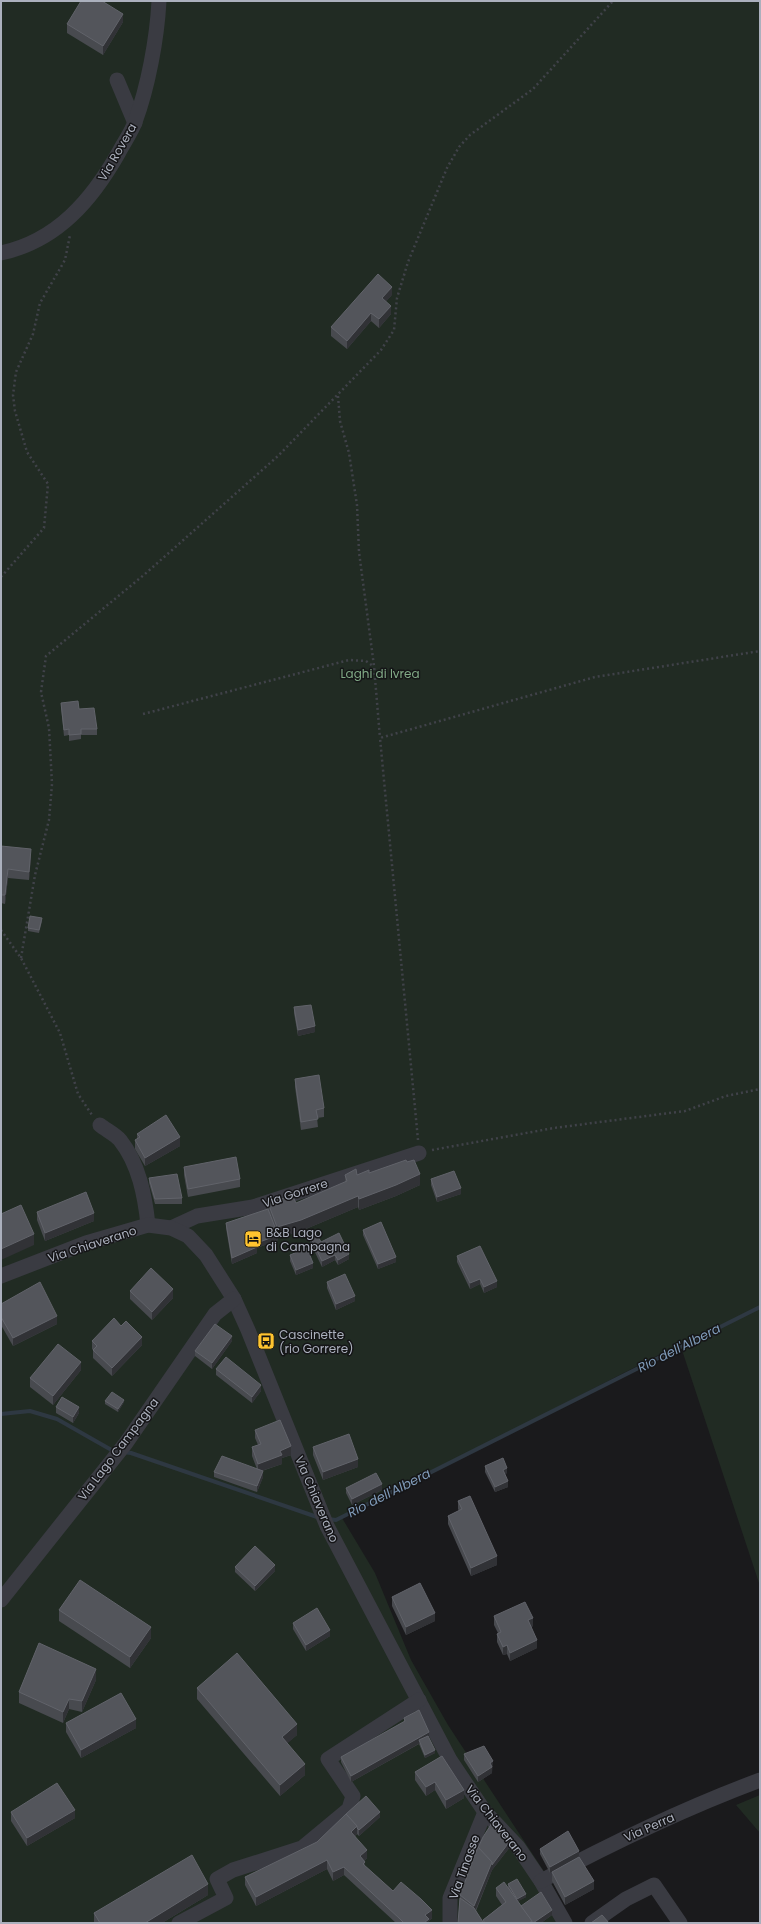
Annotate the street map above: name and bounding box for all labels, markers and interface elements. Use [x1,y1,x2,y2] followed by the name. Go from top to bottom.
[94,120,140,184] street label: Via Rovera
[340,665,420,682] park label: Laghi di Ivrea
[260,1174,330,1212] street label: Via Gorrere
[45,1222,139,1266] street label: Via Chiaverano
[266,1224,350,1255] place label: B&B Lago di Campagna
[243,1229,263,1249] hotel icon: B&B Lago di Campagna
[634,1319,724,1377] water label: Rio dell'Albera
[279,1326,354,1357] place label: Cascinette (rio Gorrere)
[256,1331,276,1351] bus stop icon: Cascinette (rio Gorrere)
[74,1394,162,1504] street label: Via Lago Campagna
[291,1453,343,1545] street label: Via Chiaverano
[344,1464,434,1522] water label: Rio dell'Albera
[462,1781,532,1865] street label: Via Chiaverano
[621,1808,677,1846] street label: Via Perra
[444,1832,484,1902] street label: Via Tinasse

